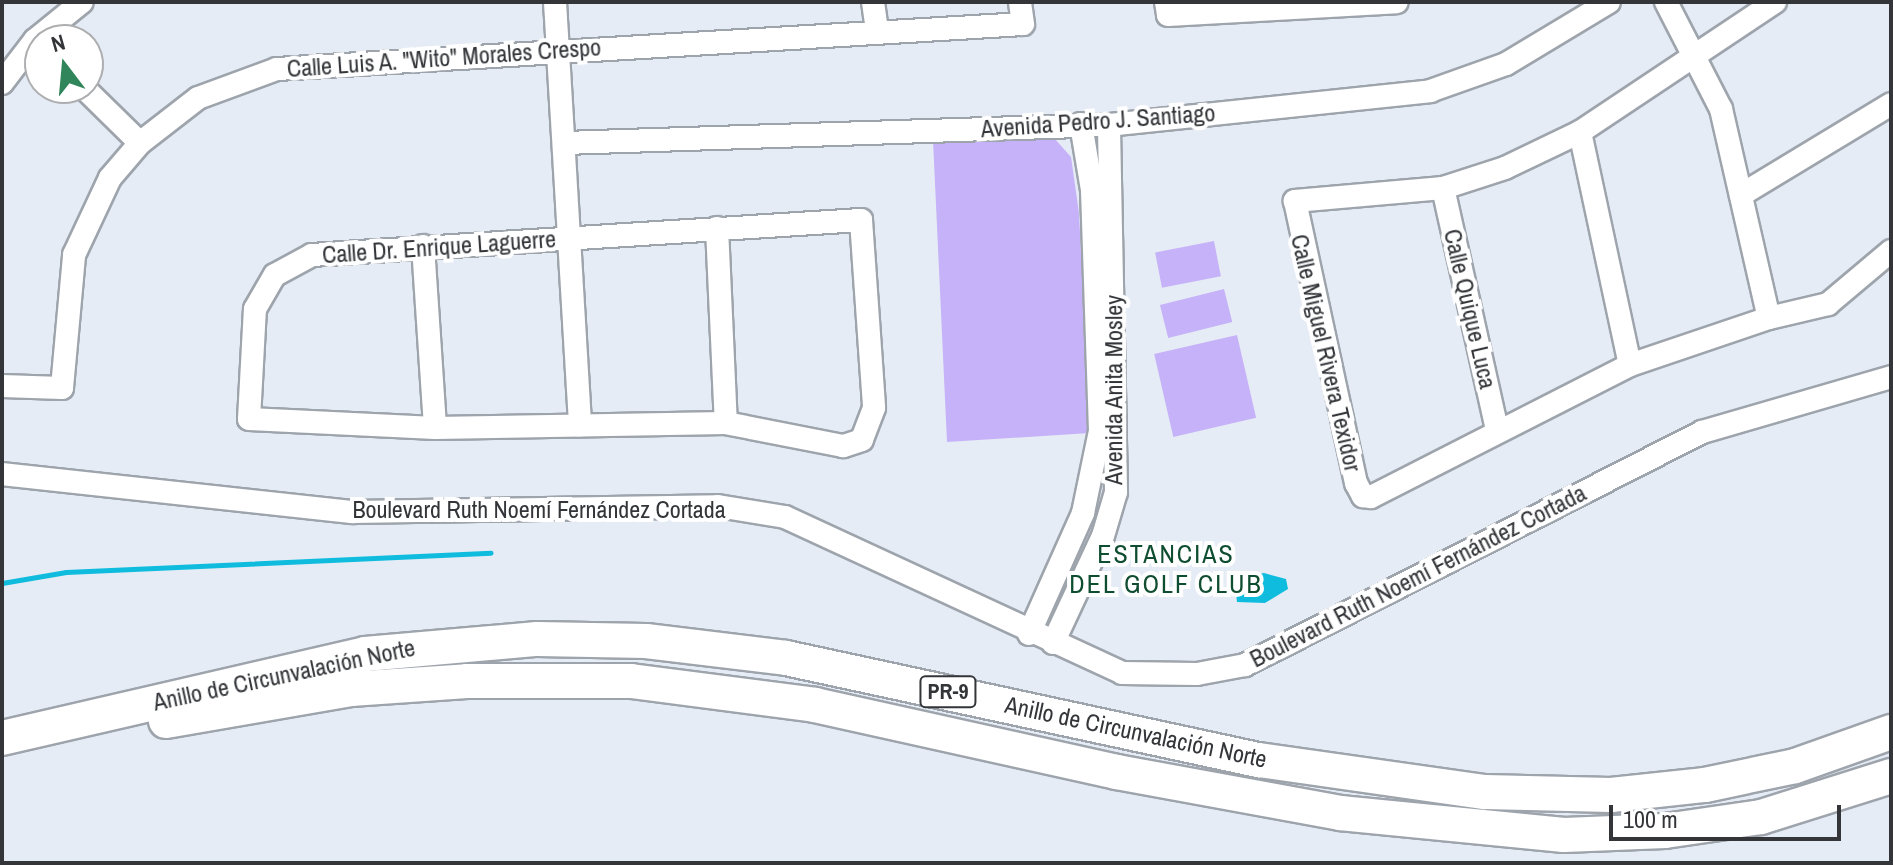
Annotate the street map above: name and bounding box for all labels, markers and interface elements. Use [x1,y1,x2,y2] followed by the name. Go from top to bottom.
[24,24,104,104] north arrow
[48,27,68,59] text: N
[285,33,603,83] street label: Calle Luis A. "Wito" Morales Crespo
[980,98,1216,144] street label: Avenida Pedro J. Santiago
[321,224,557,270] street label: Calle Dr. Enrique Laguerre
[1438,226,1502,392] street label: Calle Quique Luca
[1285,231,1367,475] street label: Calle Miguel Rivera Texidor
[1100,294,1128,486] street label: Avenida Anita Mosley
[1245,478,1591,674] street label: Boulevard Ruth Noemí Fernández Cortada
[352,496,726,524] street label: Boulevard Ruth Noemí Fernández Cortada
[1069,538,1263,600] district label: ESTANCIAS DEL GOLF CLUB
[150,633,418,717] street label: Anillo de Circunvalación Norte
[918,674,978,710] road number: PR-9
[1002,690,1270,774] street label: Anillo de Circunvalación Norte
[1613,789,1845,839] scale bar
[1623,803,1678,835] text: 100 m

